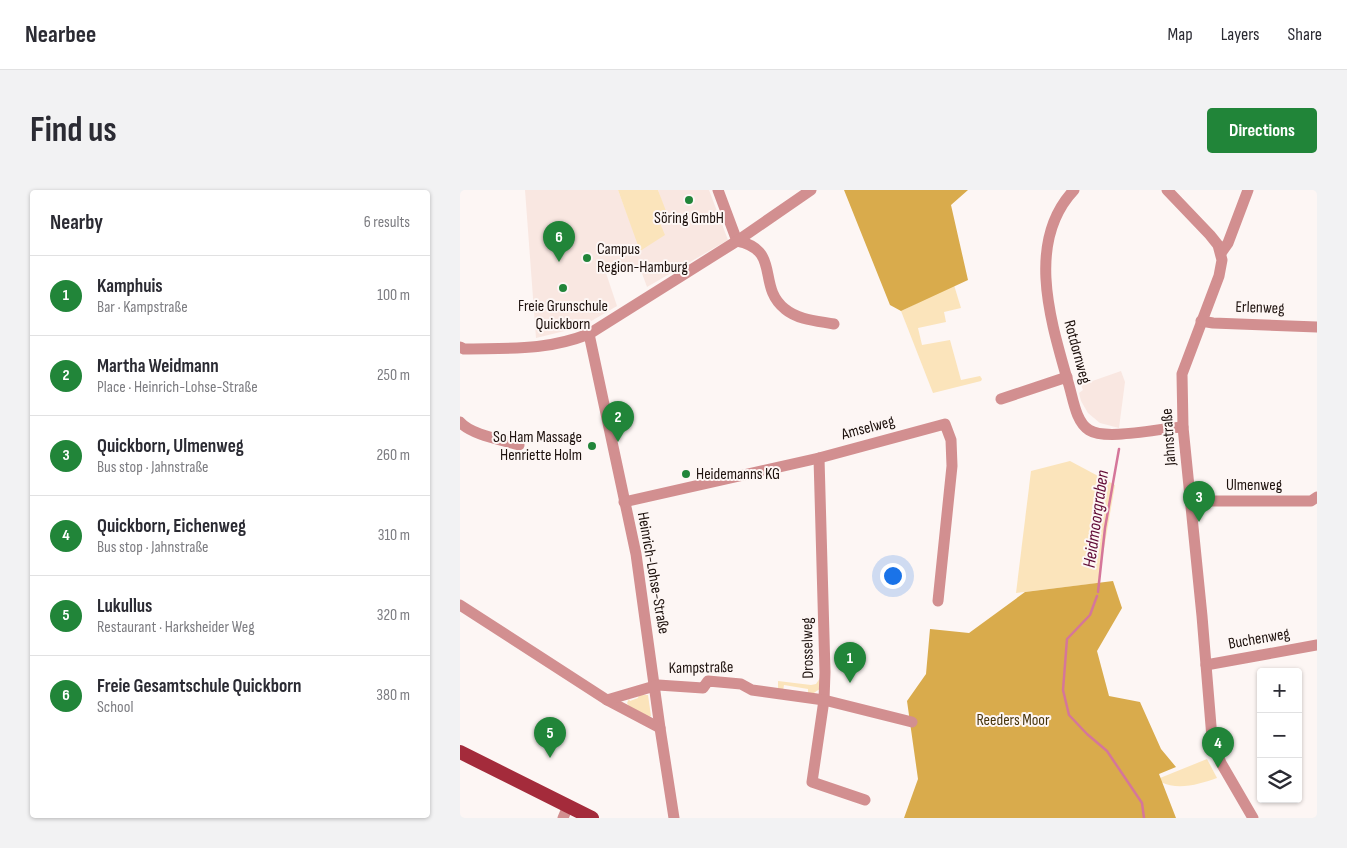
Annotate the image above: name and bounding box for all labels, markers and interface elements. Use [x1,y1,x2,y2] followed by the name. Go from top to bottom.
[25,20,96,49] text: Nearbee
[1168,24,1193,45] text: Map
[1221,24,1260,45] text: Layers
[1288,24,1322,45] text: Share
[1207,108,1317,153] button: Directions
[30,109,117,152] text: Find us
[683,194,695,206] marker: Söring GmbH
[654,209,724,228] place label: Söring GmbH
[50,210,103,235] text: Nearby
[364,213,410,232] text: 6 results
[543,221,575,262] pin: 6
[597,240,688,277] place label: Campus Region-Hamburg
[581,252,593,264] marker: Campus Region-Hamburg
[97,275,163,298] text: Kamphuis
[557,282,569,294] marker: Freie Grunschule Quickborn
[63,286,69,305] text: 1
[377,286,410,305] text: 100 m
[518,297,608,334] place label: Freie Grunschule Quickborn
[97,298,188,317] text: Bar · Kampstraße
[1235,298,1285,318] street label: Erlenweg
[1059,318,1095,386] street label: Rotdornweg
[97,355,219,378] text: Martha Weidmann
[62,366,70,385] text: 2
[377,366,410,385] text: 250 m
[97,378,258,397] text: Place · Heinrich-Lohse-Straße
[602,401,634,442] pin: 2
[1158,408,1181,467] street label: Jahnstraße
[838,412,897,444] street label: Amselweg
[493,428,582,465] place label: So Ham Massage Henriette Holm
[97,435,244,458] text: Quickborn, Ulmenweg
[586,440,598,452] marker: So Ham Massage Henriette Holm
[62,446,70,465] text: 3
[376,446,410,465] text: 260 m
[97,458,209,477] text: Bus stop · Jahnstraße
[696,465,780,484] place label: Heidemanns KG
[680,468,692,480] marker: Heidemanns KG
[1079,468,1113,569] water label: Heidmoorgraben
[1226,476,1282,495] street label: Ulmenweg
[1183,481,1215,522] pin: 3
[633,510,673,636] street label: Heinrich-Lohse-Straße
[97,515,246,538] text: Quickborn, Eichenweg
[62,526,70,545] text: 4
[378,526,410,545] text: 310 m
[97,538,209,557] text: Bus stop · Jahnstraße
[880,563,906,589] your location
[97,595,152,618] text: Lukullus
[62,606,70,625] text: 5
[377,606,410,625] text: 320 m
[798,617,818,679] street label: Drosselweg
[97,618,255,637] text: Restaurant · Harksheider Weg
[1227,624,1291,654] street label: Buchenweg
[834,642,866,683] pin: 1
[669,658,733,678] street label: Kampstraße
[1257,668,1302,803] map controls
[1257,668,1302,713] button: +
[97,675,302,698] text: Freie Gesamtschule Quickborn
[62,686,70,705] text: 6
[376,686,410,705] text: 380 m
[97,698,133,717] text: School
[976,711,1050,730] park label: Reeders Moor
[1257,713,1302,758] button: −
[534,717,566,758] pin: 5
[1202,727,1234,768] pin: 4
[1257,758,1302,803] button: layers

